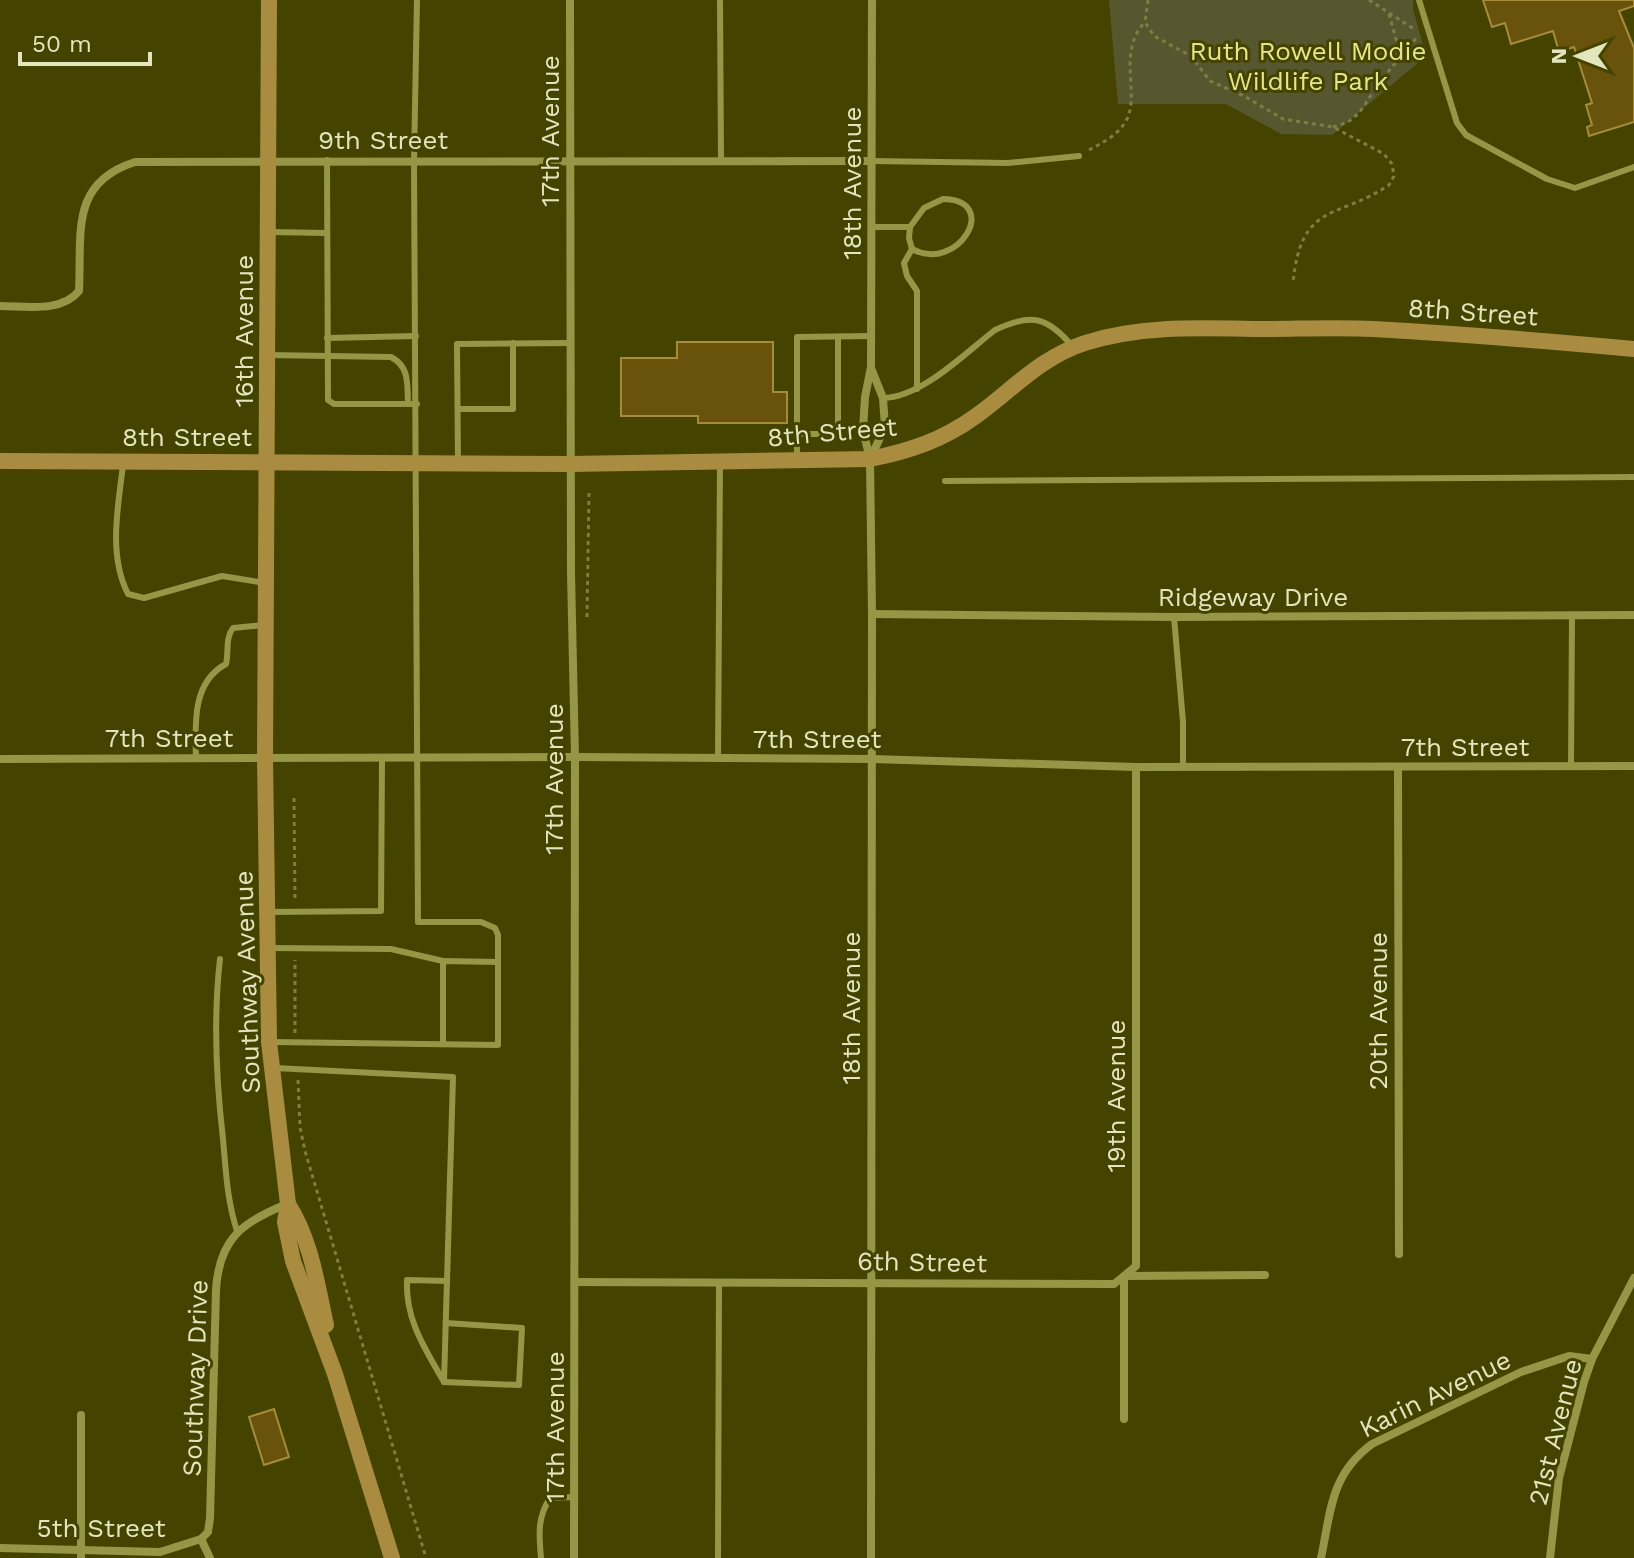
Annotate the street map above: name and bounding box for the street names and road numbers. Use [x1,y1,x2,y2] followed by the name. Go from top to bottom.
[535,55,565,207] street label: 17th Avenue
[837,107,867,259] street label: 18th Avenue
[318,125,448,155] street label: 9th Street
[229,255,259,407] street label: 16th Avenue
[1407,292,1539,332] street label: 8th Street
[766,411,898,453] street label: 8th Street
[122,422,252,452] street label: 8th Street
[1158,582,1348,612] street label: Ridgeway Drive
[539,703,569,855] street label: 17th Avenue
[105,723,233,753] street label: 7th Street
[753,724,881,754] street label: 7th Street
[1401,732,1529,762] street label: 7th Street
[228,870,266,1094] street label: Southway Avenue
[836,932,866,1084] street label: 18th Avenue
[1363,932,1393,1090] street label: 20th Avenue
[1101,1020,1131,1172] street label: 19th Avenue
[857,1246,987,1278] street label: 6th Street
[177,1279,213,1477] street label: Southway Drive
[1354,1344,1516,1444] street label: Karin Avenue
[540,1351,570,1503] street label: 17th Avenue
[1522,1356,1588,1508] street label: 21st Avenue
[36,1513,166,1543] street label: 5th Street

